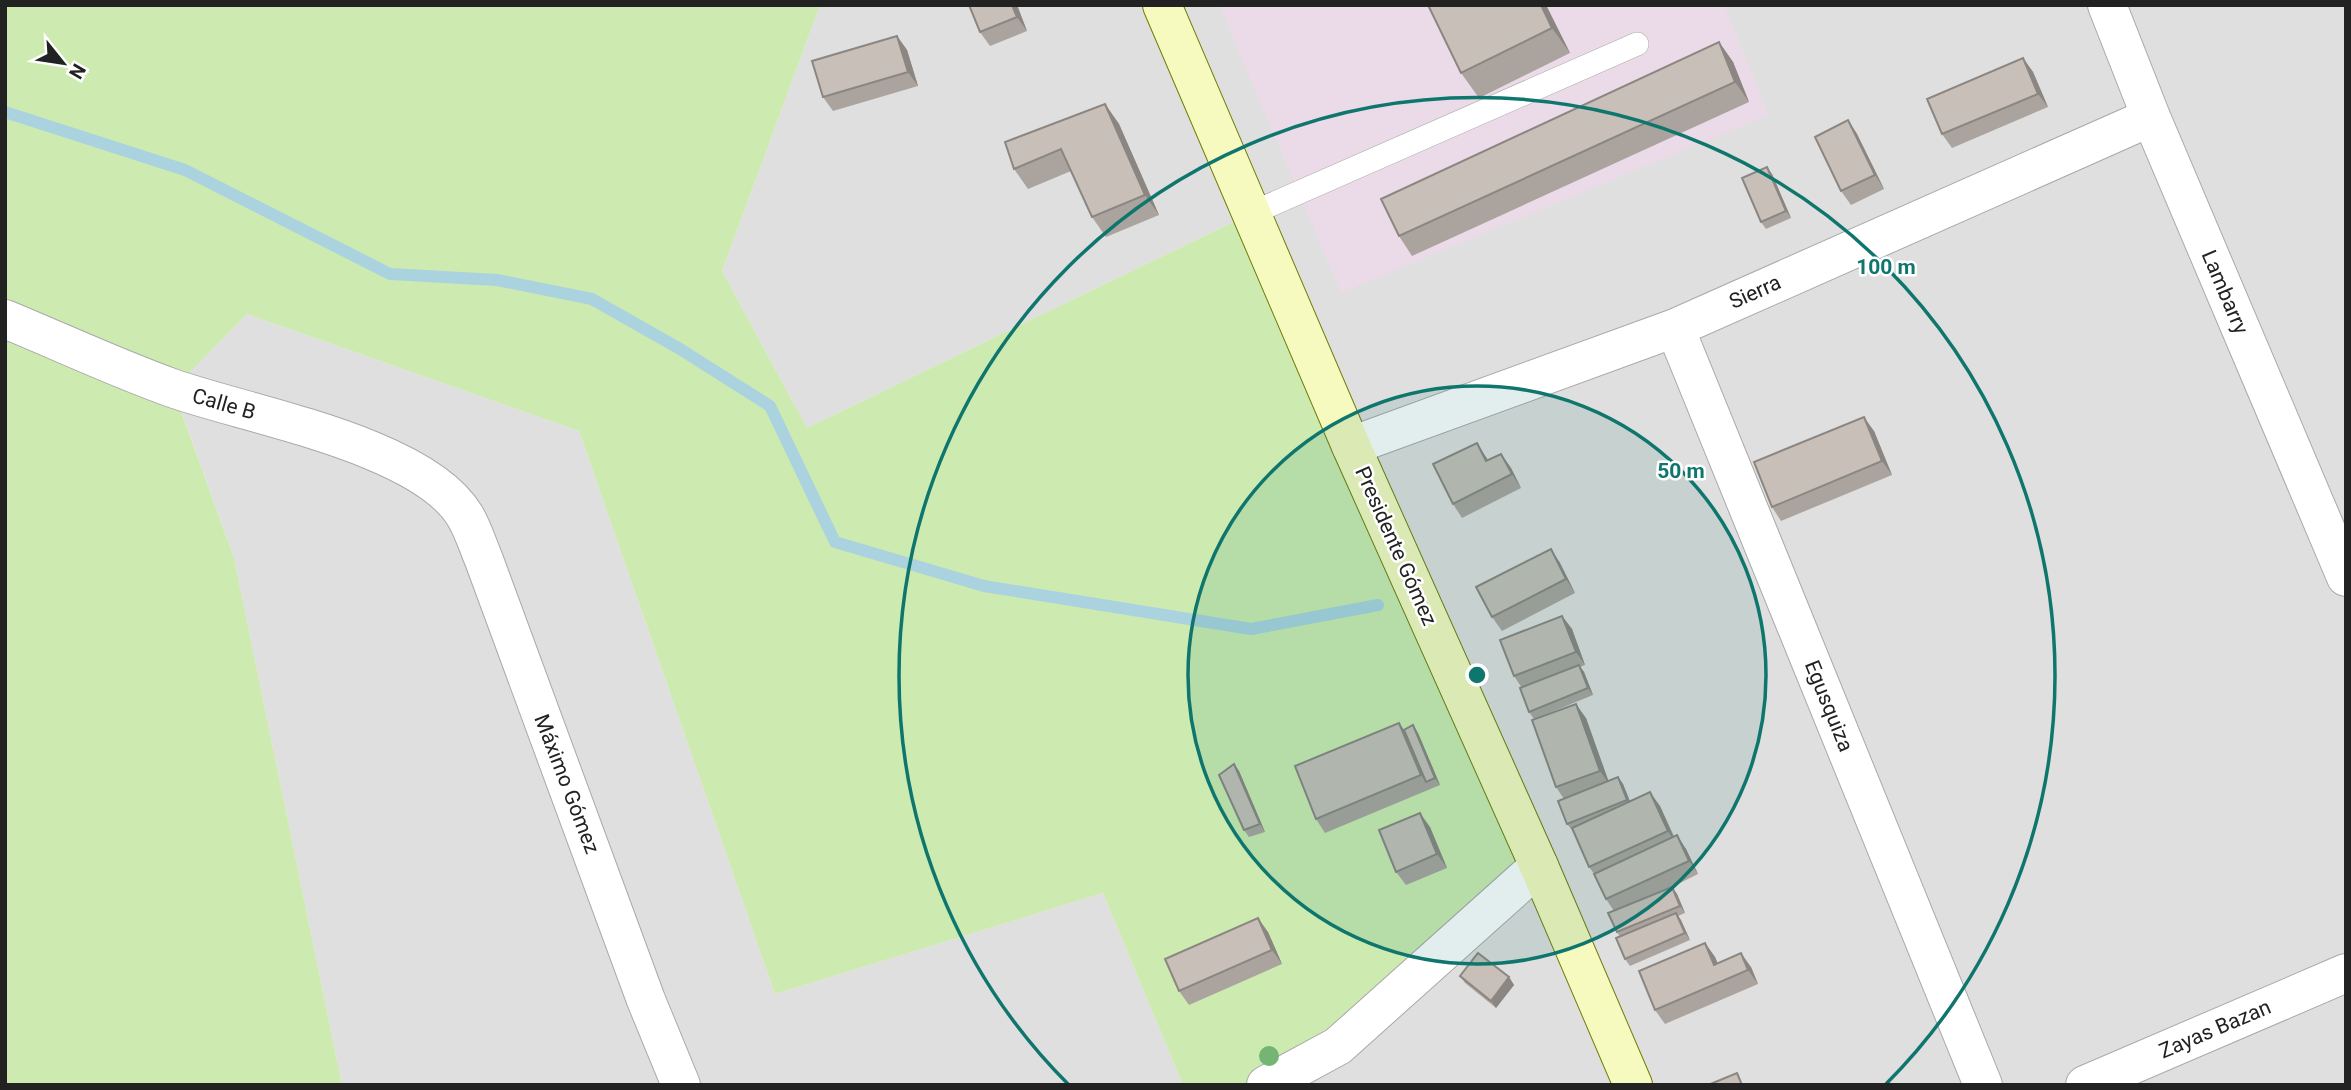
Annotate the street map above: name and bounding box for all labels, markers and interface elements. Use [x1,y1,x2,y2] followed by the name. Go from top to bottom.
[28,28,98,98] north arrow
[64,60,91,83] text: N
[2197,246,2253,338] street label: Lambarry
[1856,255,1916,279] text: 100 m
[1725,270,1785,314] street label: Sierra
[190,384,258,424] street label: Calle B
[1657,459,1705,483] text: 50 m
[1350,463,1442,629] street label: Presidente Gómez
[1800,657,1858,755] street label: Egusquiza
[1465,663,1489,687] centre of rings
[529,711,605,857] street label: Máximo Gómez
[2156,995,2274,1063] street label: Zayas Bazan

